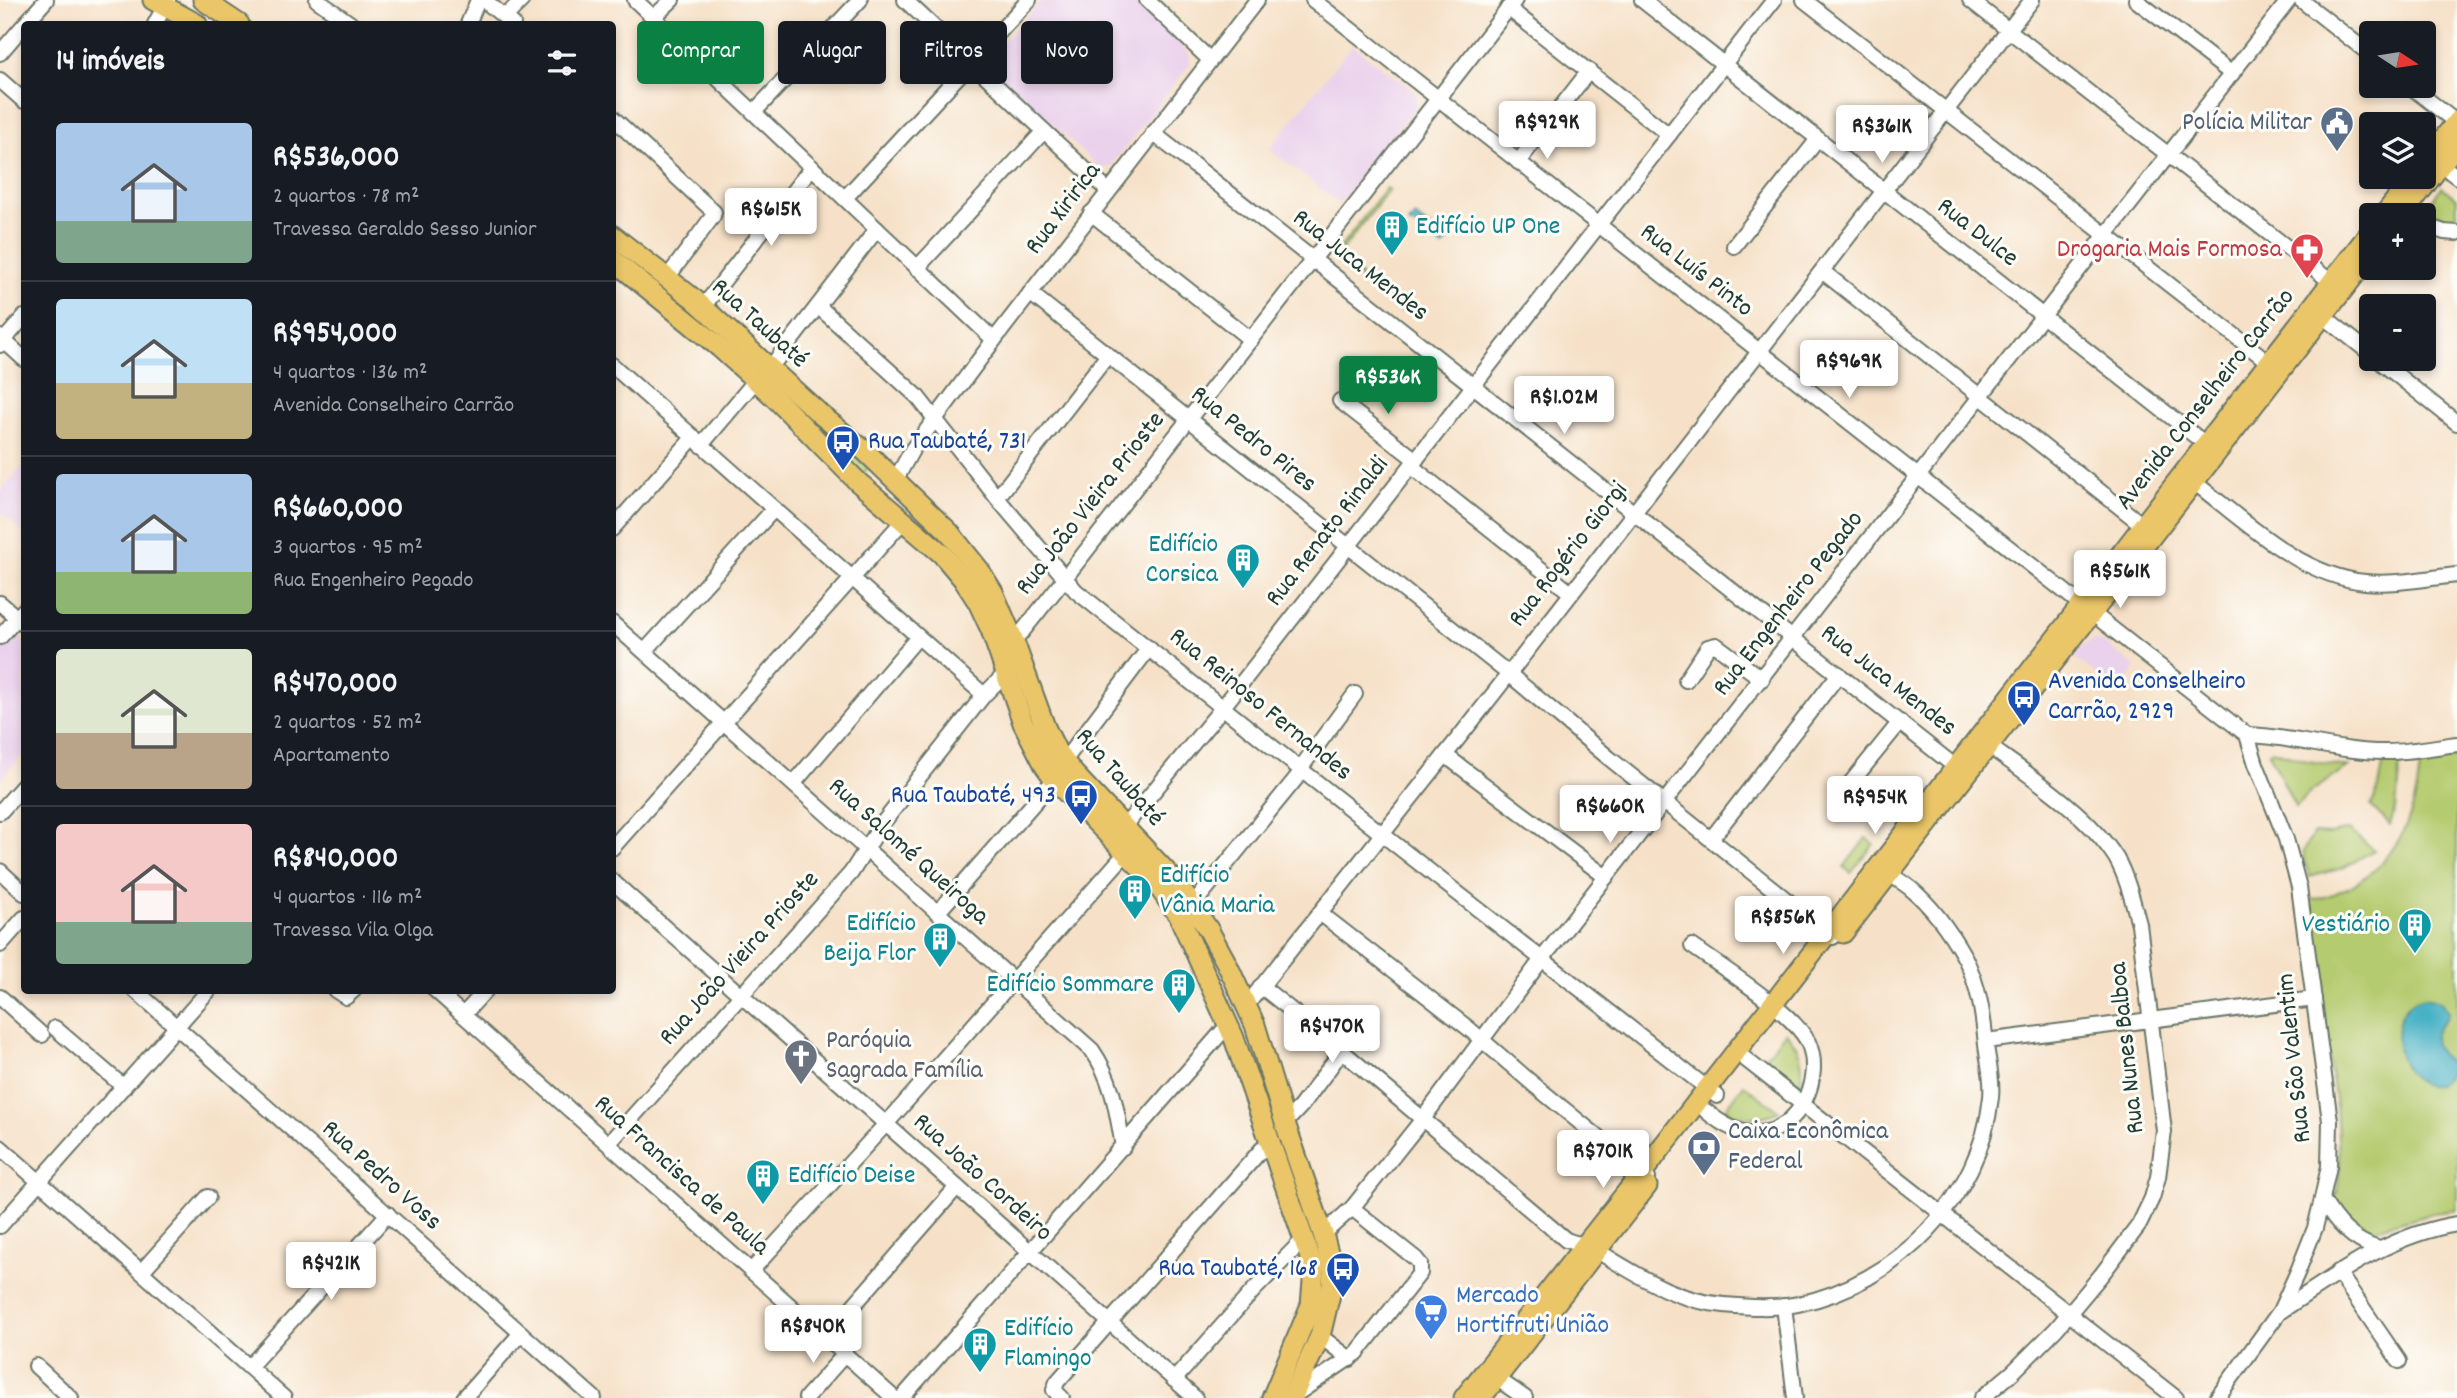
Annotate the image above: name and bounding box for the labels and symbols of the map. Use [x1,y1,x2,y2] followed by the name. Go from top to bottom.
[2359,21,2436,98] north arrow
[1490,102,1604,161] pin: R$929K
[2318,104,2356,153] public building icon: Polícia Militar
[2182,105,2312,142] place label: Polícia Militar
[1825,106,1939,165] pin: R$361K
[1017,154,1112,263] street label: Rua Xiririca
[714,188,828,248] pin: R$615K
[1928,189,2026,277] street label: Rua Dulce
[1284,201,1436,331] street label: Rua Juca Mendes
[1373,208,1411,257] building icon: Edifício UP One
[1416,209,1560,246] place label: Edifício UP One
[1631,215,1761,327] street label: Rua Luís Pinto
[2288,231,2326,280] pharmacy icon: Drogaria Mais Formosa
[2057,232,2283,269] place label: Drogaria Mais Formosa
[702,270,816,378] street label: Rua Taubaté
[2107,281,2305,519] street label: Avenida Conselheiro Carrão
[1792,340,1906,400] pin: R$969K
[1331,356,1445,416] pin: R$536K
[1499,376,1629,436] pin: R$1.02M
[1182,377,1324,503] street label: Rua Pedro Pires
[1007,404,1175,604] street label: Rua João Vieira Prioste
[824,423,862,472] bus stop icon: Rua Taubaté, 731
[868,424,1026,461] place label: Rua Taubaté, 731
[1257,449,1399,615] street label: Rua Renato Rinaldi
[1500,474,1638,636] street label: Rua Rogério Giorgi
[1705,503,1873,705] street label: Rua Engenheiro Pegado
[1146,527,1219,594] place label: Edifício Corsica
[1224,541,1262,590] building icon: Edifício Corsica
[2063,550,2177,610] pin: R$561K
[1812,616,1964,746] street label: Rua Juca Mendes
[1160,619,1360,791] street label: Rua Reinoso Fernandes
[2048,664,2246,731] place label: Avenida Conselheiro Carrão, 2929
[2005,678,2043,727] bus stop icon: Avenida Conselheiro Carrão, 2929
[1066,721,1172,835] street label: Rua Taubaté
[819,769,997,935] street label: Rua Salomé Queiroga
[1818,776,1932,836] pin: R$954K
[1062,777,1100,826] bus stop icon: Rua Taubaté, 493
[891,778,1056,815] place label: Rua Taubaté, 493
[1553,786,1667,845] pin: R$660K
[1160,858,1275,925] place label: Edifício Vânia Maria
[651,863,829,1055] street label: Rua João Vieira Prioste
[1116,872,1154,921] building icon: Edifício Vânia Maria
[1726,897,1840,956] pin: R$856K
[824,906,916,973] place label: Edifício Beija Flor
[2396,906,2434,955] building icon: Vestiário
[2302,907,2390,944] place label: Vestiário
[921,920,959,969] building icon: Edifício Beija Flor
[2101,960,2155,1136] street label: Rua Nunes Balboa
[1160,966,1198,1015] building icon: Edifício Sommare
[987,967,1154,1004] place label: Edifício Sommare
[2268,971,2322,1145] street label: Rua São Valentim
[1275,1006,1389,1065] pin: R$470K
[826,1023,984,1090] place label: Paróquia Sagrada Família
[782,1037,820,1086] church icon: Paróquia Sagrada Família
[585,1087,778,1266] street label: Rua Francisca de Paula
[904,1105,1060,1251] street label: Rua João Cordeiro
[313,1112,449,1240] street label: Rua Pedro Voss
[1728,1114,1889,1181] place label: Caixa Econômica Federal
[1685,1128,1723,1177] bank icon: Caixa Econômica Federal
[1546,1130,1660,1190] pin: R$701K
[744,1157,782,1206] building icon: Edifício Deise
[788,1158,915,1195] place label: Edifício Deise
[274,1242,388,1302] pin: R$421K
[1324,1250,1362,1299] bus stop icon: Rua Taubaté, 168
[1158,1251,1318,1288] place label: Rua Taubaté, 168
[1456,1278,1609,1345] place label: Mercado Hortifruti União
[1412,1292,1450,1341] supermarket icon: Mercado Hortifruti União
[756,1306,870,1365] pin: R$840K
[1004,1311,1092,1378] place label: Edifício Flamingo
[961,1325,999,1374] building icon: Edifício Flamingo

